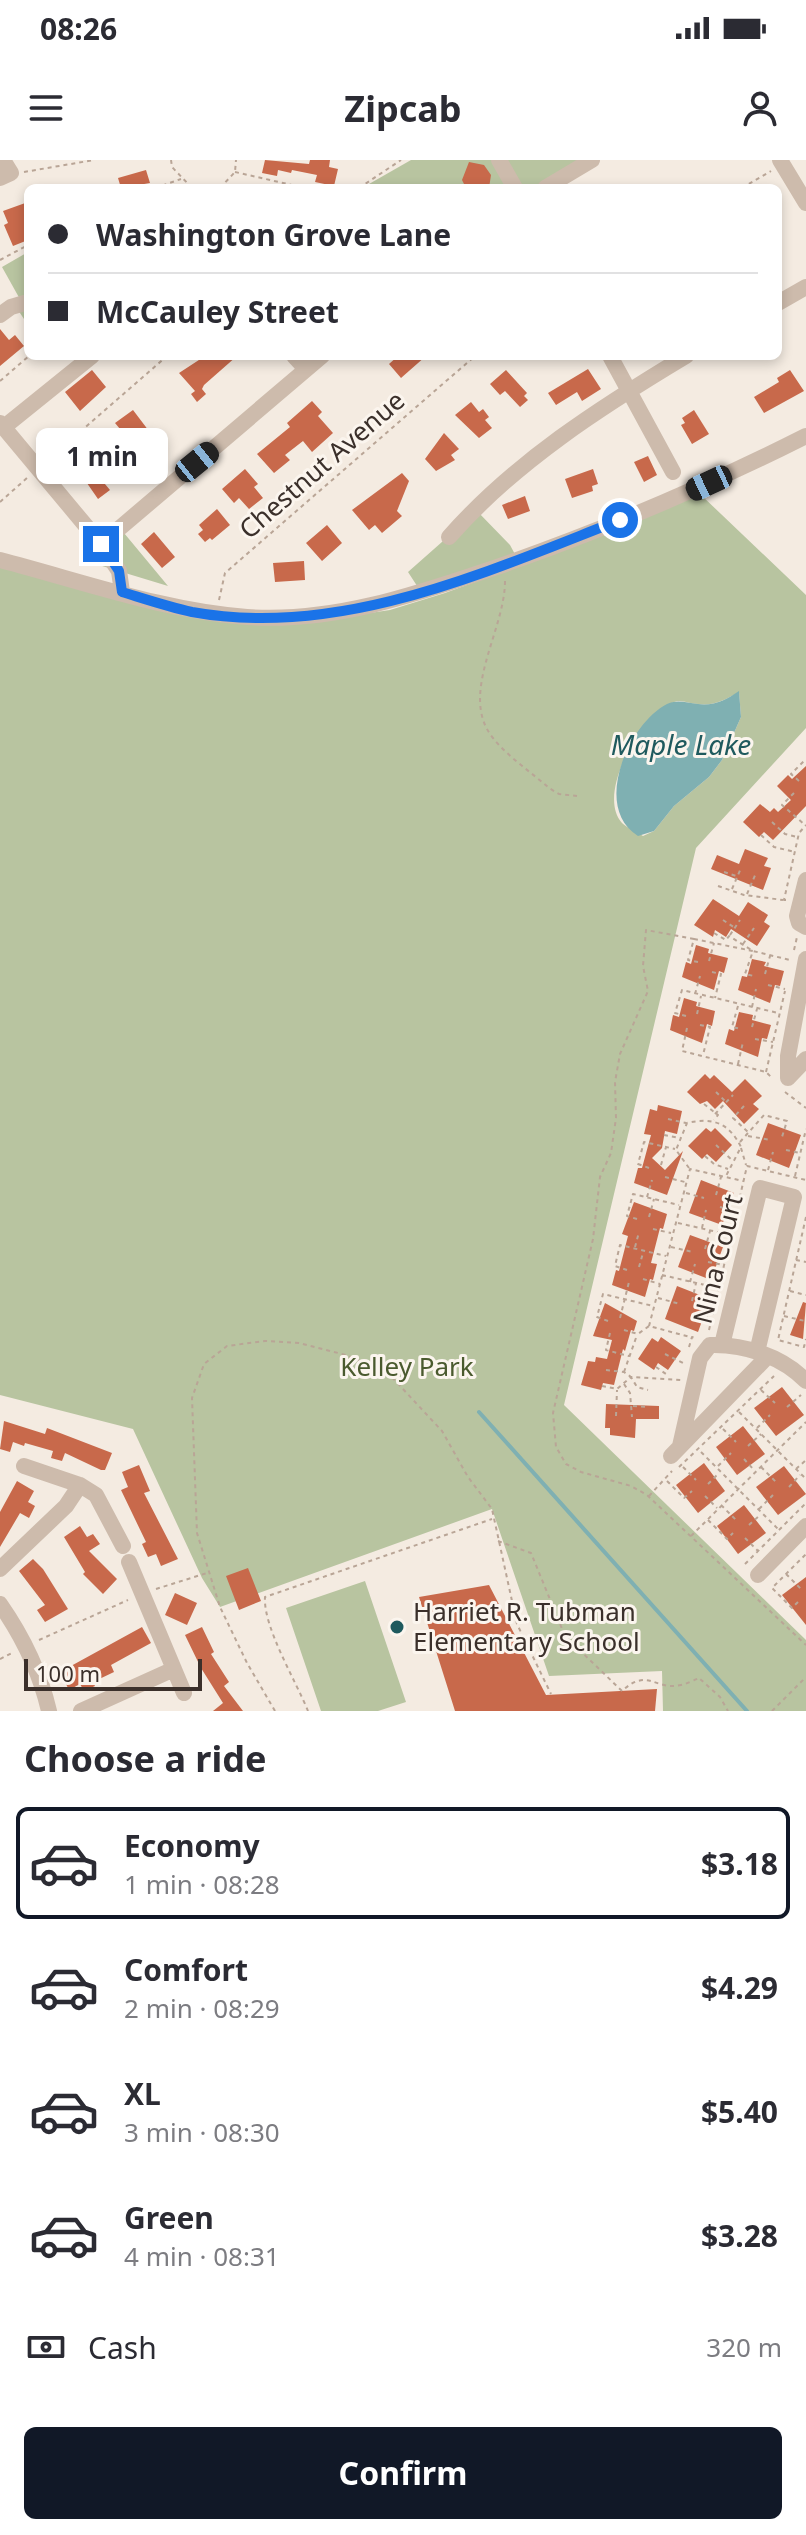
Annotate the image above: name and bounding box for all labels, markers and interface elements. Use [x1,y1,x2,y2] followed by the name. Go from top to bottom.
[40,8,117,49] text: 08:26
[344,84,462,133] text: Zipcab
[24,86,68,130] icon: menu
[738,86,782,130] icon: person
[96,214,451,255] text: Washington Grove Lane
[96,291,339,332] text: McCauley Street
[231,382,412,546] street label: Chestnut Avenue
[35,428,167,484] callout: 1 min
[66,438,138,474] text: 1 min
[171,438,223,486] car
[682,462,736,504] car
[602,502,638,538] route start
[83,526,119,562] route end
[611,725,751,763] water label: Maple Lake
[684,1190,750,1327] street label: Nina Court
[340,1348,474,1384] park label: Kelley Park
[413,1593,640,1659] place label: Harriet R. Tubman Elementary School
[388,1618,406,1636] marker: Harriet R. Tubman Elementary School
[24,1655,202,1691] scale bar
[36,1658,100,1688] text: 100 m
[24,1734,266,1783] text: Choose a ride
[124,1825,260,1866] text: Economy
[28,1827,100,1899] icon: car
[701,1843,778,1884] text: $3.18
[124,1866,280,1902] text: 1 min · 08:28
[124,1949,248,1990] text: Comfort
[28,1951,100,2023] icon: car
[701,1967,778,2008] text: $4.29
[124,1990,280,2026] text: 2 min · 08:29
[124,2073,161,2114] text: XL
[28,2075,100,2147] icon: car
[701,2091,778,2132] text: $5.40
[124,2114,280,2150] text: 3 min · 08:30
[124,2197,214,2238] text: Green
[28,2199,100,2271] icon: car
[701,2215,778,2256] text: $3.28
[124,2238,280,2274] text: 4 min · 08:31
[24,2325,68,2369] icon: cash
[88,2327,157,2368] text: Cash
[706,2329,782,2365] text: 320 m
[24,2427,782,2519] button: Confirm

